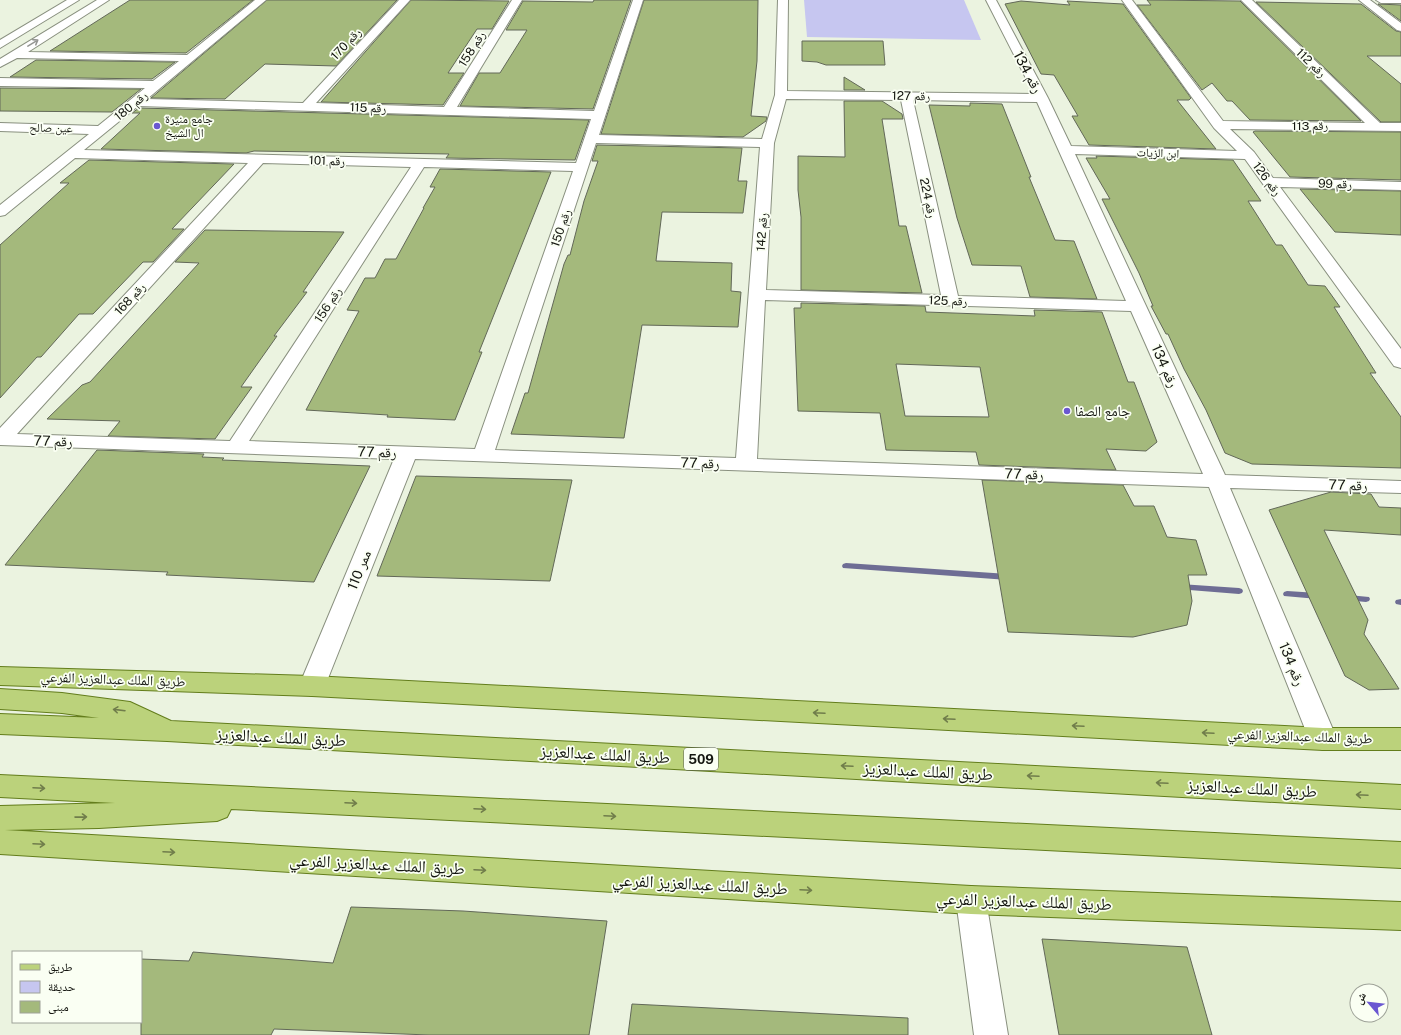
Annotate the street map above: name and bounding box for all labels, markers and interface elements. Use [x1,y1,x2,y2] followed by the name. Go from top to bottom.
[328,25,365,63] street label: رقم 170
[456,28,489,70] street label: رقم 158
[27,39,39,47] one-way arrow
[1293,46,1329,81] street label: رقم 112
[1009,48,1046,97] street label: رقم 134
[111,88,151,124] street label: رقم 180
[892,89,931,104] street label: رقم 127
[350,100,387,117] street label: رقم 115
[165,112,213,140] place label: جامع منيرة ال الشيخ
[1292,119,1328,134] street label: رقم 113
[29,121,73,136] street label: عين صالح
[152,121,162,131] marker: جامع منيرة ال الشيخ
[1136,145,1180,161] street label: ابن الزيات
[309,153,346,170] street label: رقم 101
[1249,159,1284,199] street label: رقم 126
[1318,176,1353,193] street label: رقم 99
[916,177,939,220] street label: رقم 224
[548,207,575,249] street label: رقم 150
[754,212,771,252] street label: رقم 142
[112,280,149,319] street label: رقم 168
[312,285,346,326] street label: رقم 156
[928,293,968,310] street label: رقم 125
[1147,342,1182,391] street label: رقم 134
[1075,403,1130,421] place label: جامع الصفا
[1062,406,1072,416] marker: جامع الصفا
[33,432,73,452] street label: رقم 77
[357,443,397,463] street label: رقم 77
[680,454,720,474] street label: رقم 77
[1004,465,1044,485] street label: رقم 77
[1328,476,1368,496] street label: رقم 77
[344,548,375,592] street label: 110 ممر
[1274,640,1308,689] street label: رقم 134
[40,668,186,693] street label: طريق الملك عبدالعزيز الفرعي
[113,706,126,714] one-way arrow
[813,709,826,716] one-way arrow
[942,716,955,723] one-way arrow
[1072,722,1085,730] one-way arrow
[214,724,347,751] street label: طريق الملك عبدالعزيز
[1227,725,1373,750] street label: طريق الملك عبدالعزيز الفرعي
[1202,729,1215,736] one-way arrow
[538,741,671,768] street label: طريق الملك عبدالعزيز
[684,748,718,770] road number: 509
[861,758,994,785] street label: طريق الملك عبدالعزيز
[841,763,854,770] one-way arrow
[1027,773,1040,780] one-way arrow
[1185,775,1318,802] street label: طريق الملك عبدالعزيز
[1156,780,1169,787] one-way arrow
[32,784,45,791] one-way arrow
[1356,791,1369,798] one-way arrow
[344,799,357,807] one-way arrow
[473,806,486,813] one-way arrow
[603,812,616,820] one-way arrow
[74,813,87,821] one-way arrow
[32,840,45,848] one-way arrow
[162,848,175,855] one-way arrow
[288,849,465,883] street label: طريق الملك عبدالعزيز الفرعي
[473,867,486,874] one-way arrow
[611,869,788,903] street label: طريق الملك عبدالعزيز الفرعي
[799,886,812,894] one-way arrow
[936,888,1112,918] street label: طريق الملك عبدالعزيز الفرعي
[12,951,142,1023] legend
[48,960,73,974] text: طريق
[48,980,76,994] text: حديقة
[1349,983,1389,1023] north arrow
[1352,990,1370,1007] text: ش
[48,1000,69,1014] text: مبنى

